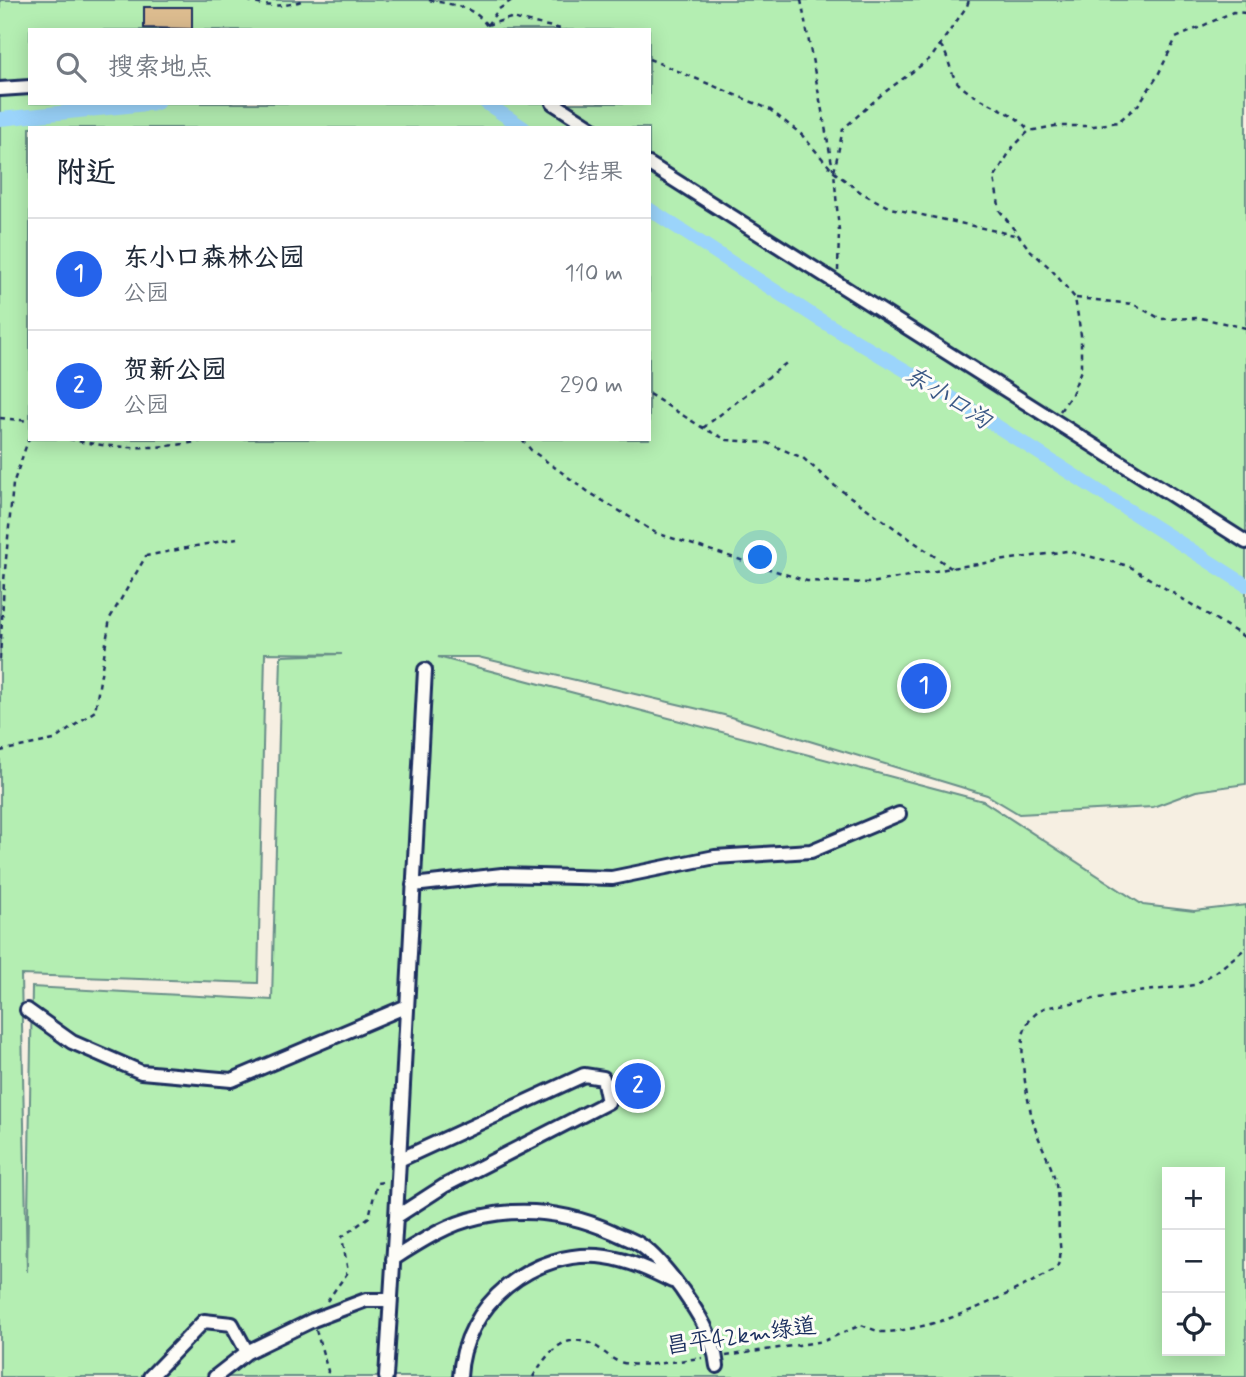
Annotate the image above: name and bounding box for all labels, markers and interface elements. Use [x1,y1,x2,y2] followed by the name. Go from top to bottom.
[28,28,651,105] search box
[52,48,90,86] icon: search
[108,51,212,85] text: 搜索地点
[56,154,116,193] text: 附近
[543,158,623,188] text: 2个结果
[123,242,305,276] text: 东小口森林公园
[74,259,84,289] text: 1
[564,259,623,289] text: 110 m
[123,279,169,309] text: 公园
[123,354,227,388] text: 贺新公园
[898,360,998,438] water label: 东小口沟
[73,371,85,401] text: 2
[560,371,623,401] text: 290 m
[123,391,169,421] text: 公园
[743,540,777,574] your location
[901,660,947,712] pin: 1
[615,1060,661,1112] pin: 2
[1162,1167,1225,1356] map controls
[1162,1167,1225,1230] button: +
[1162,1230,1225,1293] button: −
[1162,1293,1225,1356] button: locate
[664,1312,818,1362] street label: 昌平42km绿道

